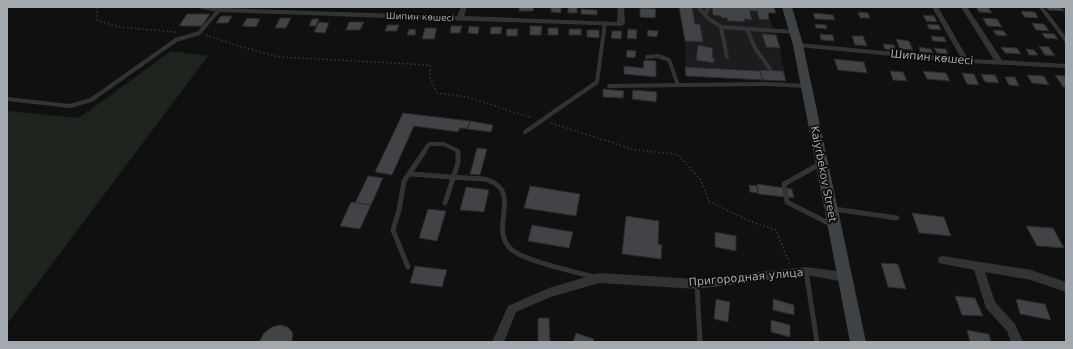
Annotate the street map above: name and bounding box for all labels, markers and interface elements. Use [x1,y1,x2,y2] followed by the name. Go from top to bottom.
[386,11,454,23] street label: Шипин көшесі
[890,47,974,68] street label: Шипин көшесі
[808,125,839,224] street label: Kaiyrbekov Street
[688,266,804,289] street label: Пригородная улица

